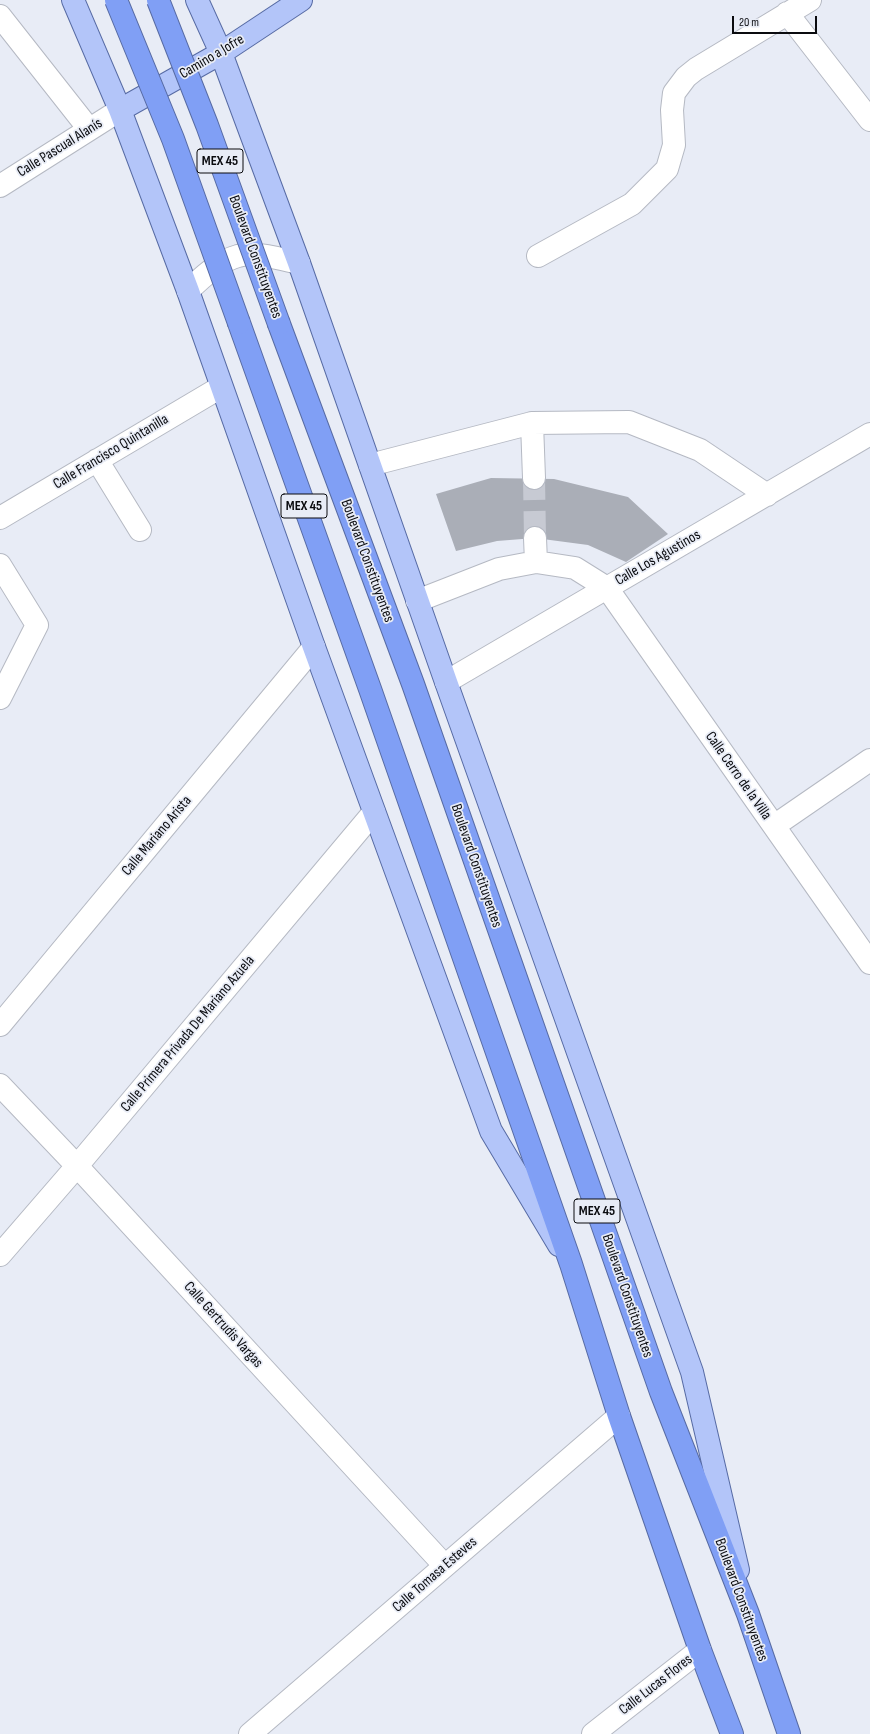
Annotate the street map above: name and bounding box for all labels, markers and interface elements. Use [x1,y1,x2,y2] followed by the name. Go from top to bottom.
[734,8,819,34] scale bar
[739,15,759,30] text: 20 m
[176,31,248,83] street label: Camino a Jofre
[14,115,106,181] street label: Calle Pascual Alanís
[197,149,243,173] road number: MEX 45
[224,193,286,321] street label: Boulevard Constituyentes
[50,410,172,494] street label: Calle Francisco Quintanilla
[281,494,327,518] road number: MEX 45
[336,497,398,625] street label: Boulevard Constituyentes
[612,526,704,590] street label: Calle Los Agustinos
[701,728,775,824] street label: Calle Cerro de la Villa
[118,792,196,880] street label: Calle Mariano Arista
[446,802,506,930] street label: Boulevard Constituyentes
[117,952,259,1116] street label: Calle Primera Privada De Mariano Azuela
[574,1199,620,1223] road number: MEX 45
[597,1232,657,1360] street label: Boulevard Constituyentes
[180,1278,266,1372] street label: Calle Gertrudis Vargas
[389,1533,481,1617] street label: Calle Tomasa Esteves
[710,1536,772,1664] street label: Boulevard Constituyentes
[616,1651,696,1719] street label: Calle Lucas Flores

